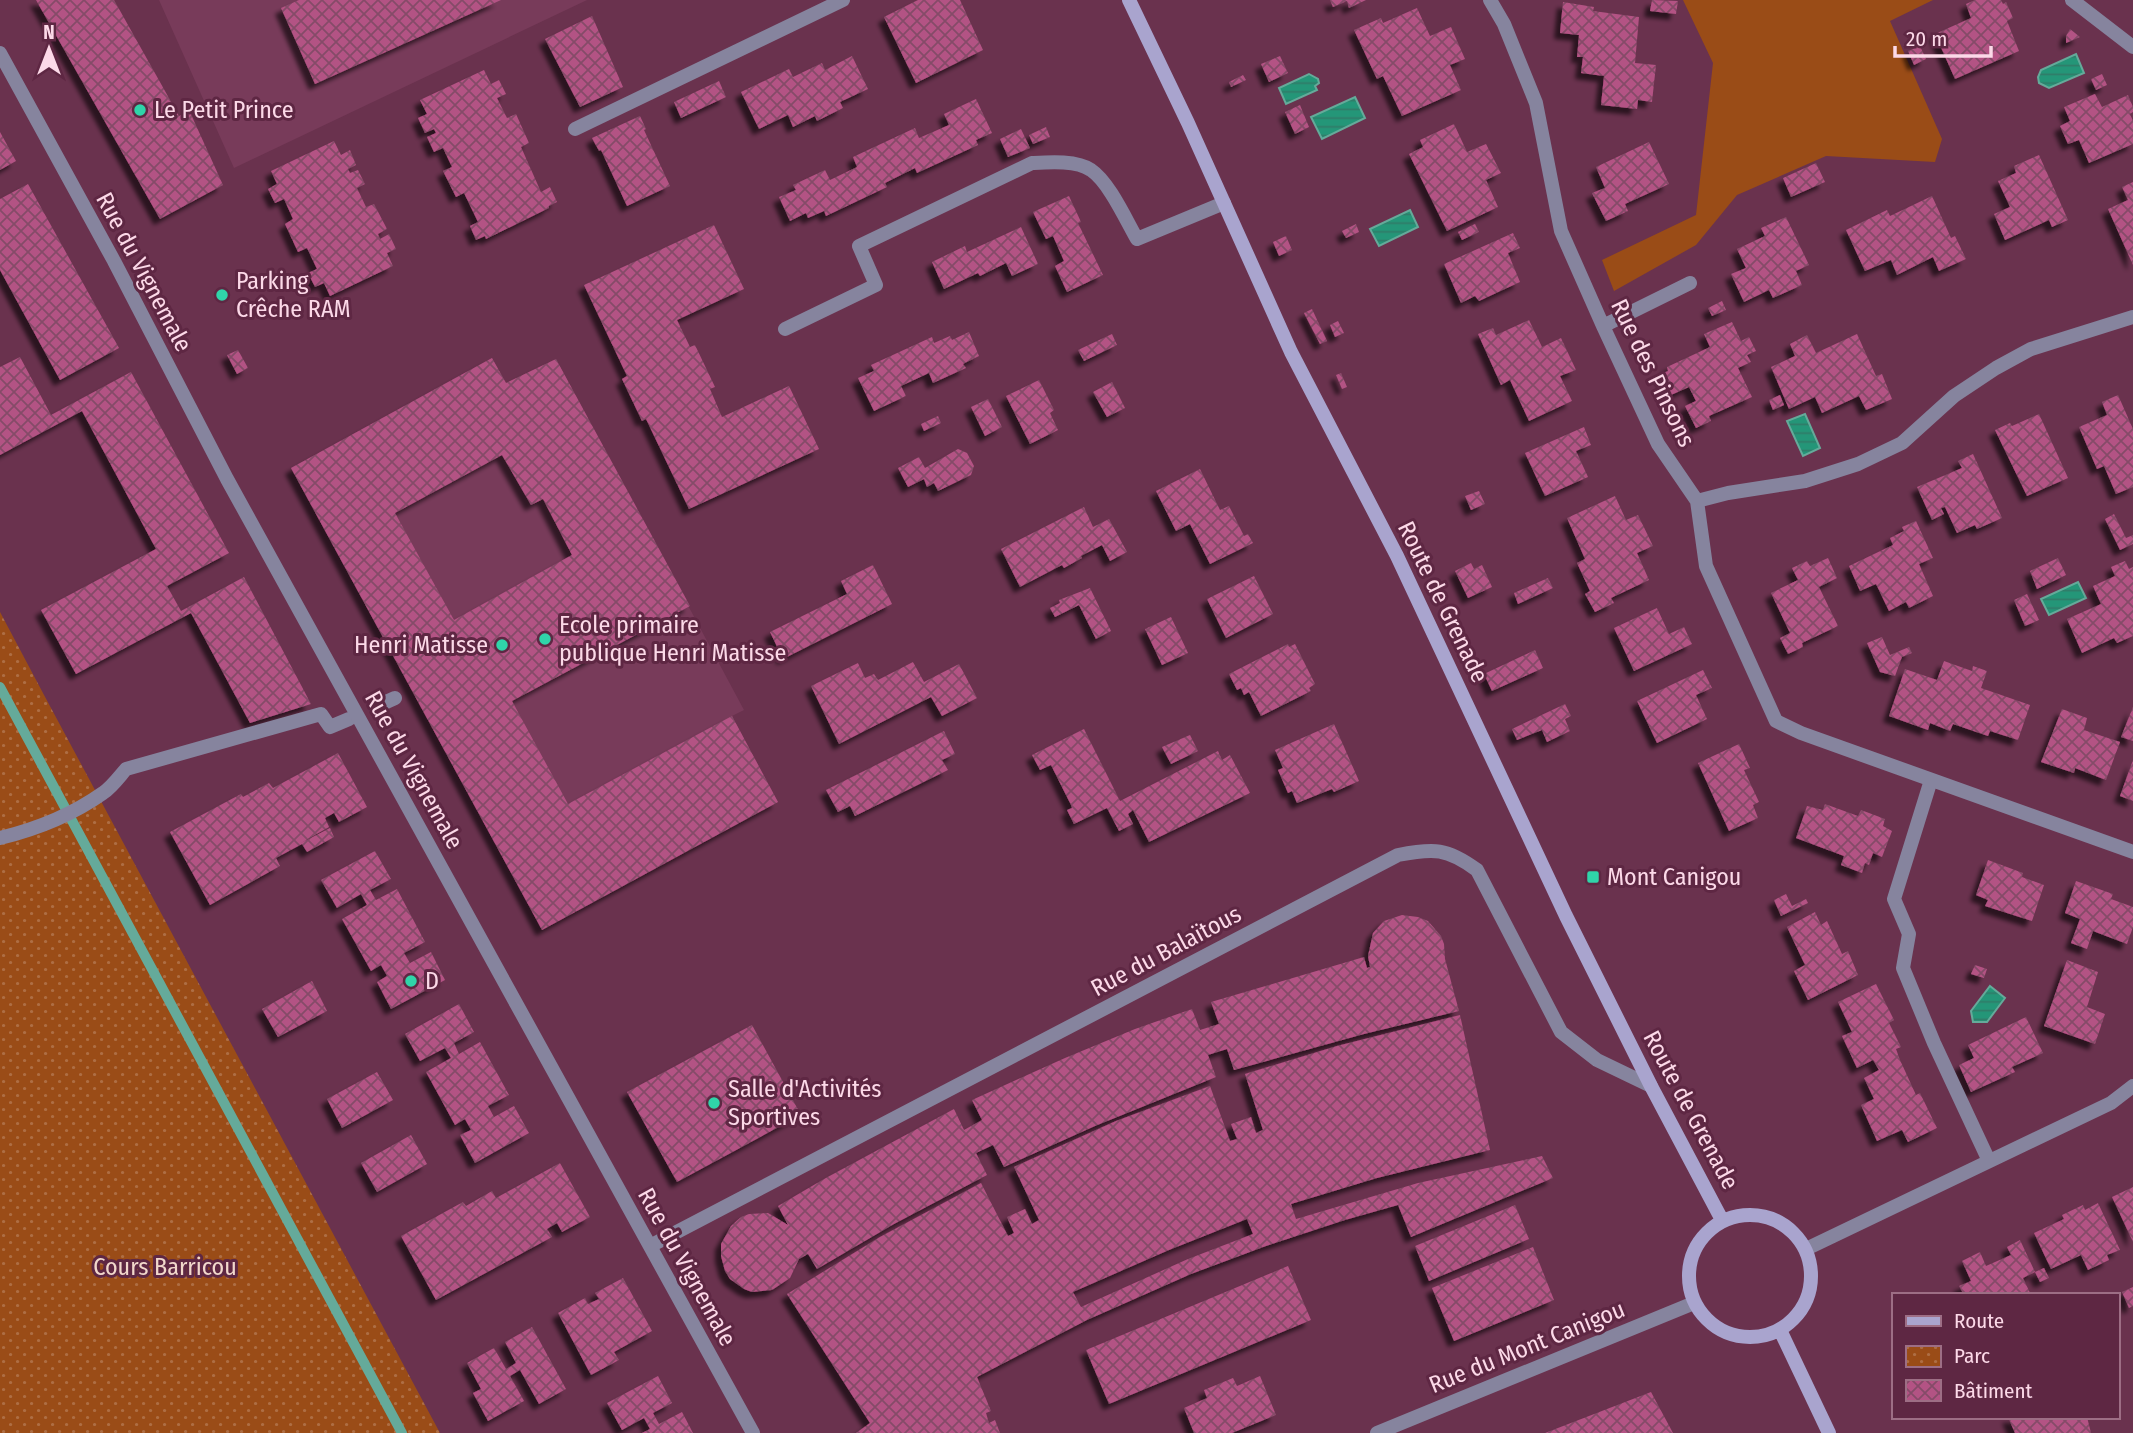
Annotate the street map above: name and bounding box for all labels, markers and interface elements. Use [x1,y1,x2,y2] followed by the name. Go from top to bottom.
[14,14,84,84] north arrow
[1895,14,1991,58] scale bar
[43,21,55,44] text: N
[1906,26,1947,52] text: 20 m
[154,96,294,124] place label: Le Petit Prince
[132,102,148,118] marker: Le Petit Prince
[90,188,198,356] street label: Rue du Vignemale
[236,267,351,323] place label: Parking Crêche RAM
[214,287,230,303] marker: Parking Crêche RAM
[1605,295,1701,451] street label: Rue des Pinsons
[1392,517,1494,687] street label: Route de Grenade
[559,611,786,667] place label: Ecole primaire publique Henri Matisse
[354,631,488,659] place label: Henri Matisse
[537,631,553,647] marker: Ecole primaire publique Henri Matisse
[494,637,510,653] marker: Henri Matisse
[359,686,469,854] street label: Rue du Vignemale
[1607,863,1741,891] place label: Mont Canigou
[1585,869,1601,885] marker: Mont Canigou
[1086,900,1246,1002] street label: Rue du Balaïtous
[425,967,439,995] place label: D
[403,973,419,989] marker: D
[1637,1026,1745,1194] street label: Route de Grenade
[728,1075,882,1131] place label: Salle d'Activités Sportives
[706,1095,722,1111] marker: Salle d'Activités Sportives
[632,1183,742,1351] street label: Rue du Vignemale
[93,1253,237,1281] park label: Cours Barricou
[1892,1293,2119,1419] legend
[1425,1295,1629,1399] street label: Rue du Mont Canigou
[1954,1308,2004,1334] text: Route
[1954,1343,1990,1369] text: Parc
[1954,1378,2033,1404] text: Bâtiment

